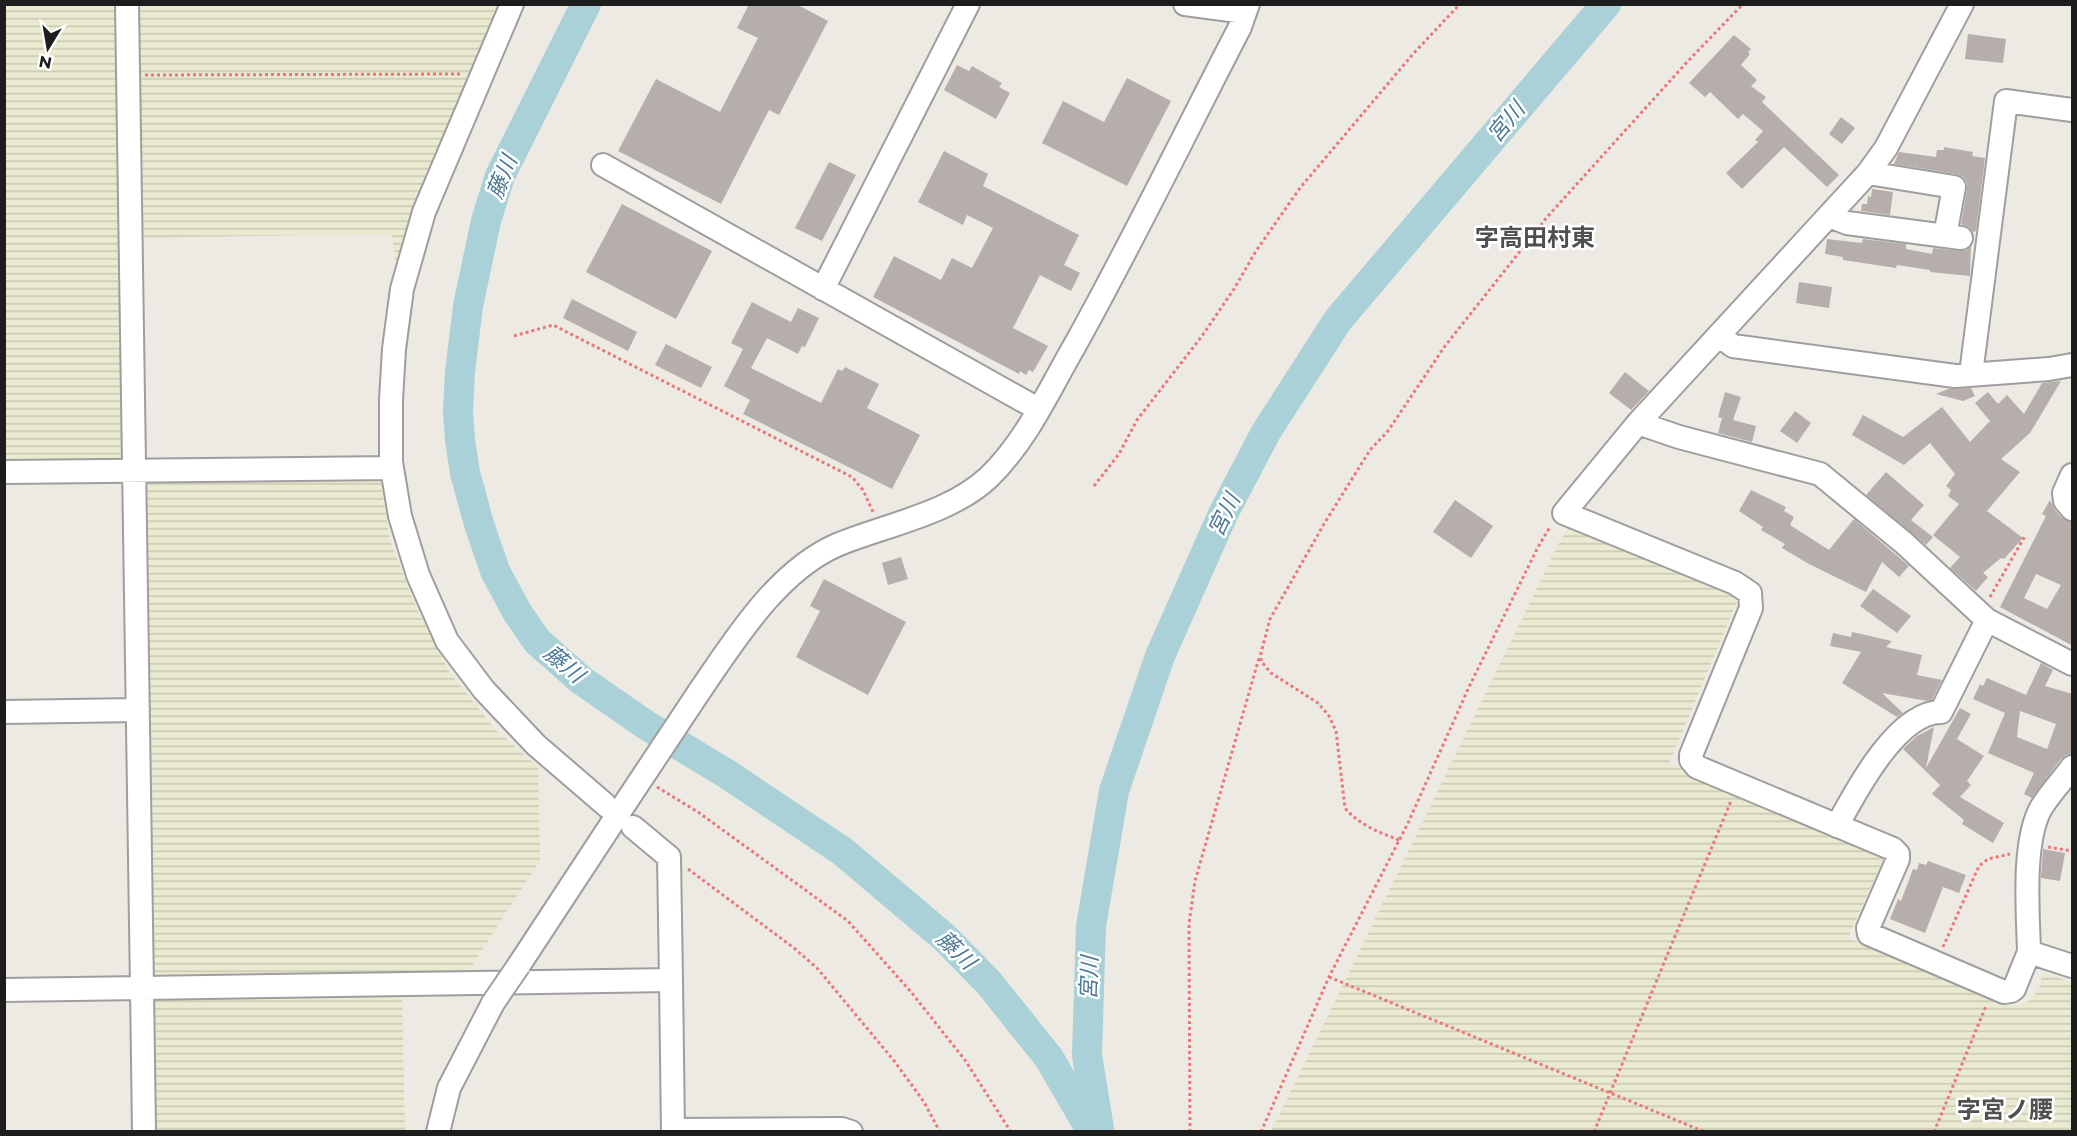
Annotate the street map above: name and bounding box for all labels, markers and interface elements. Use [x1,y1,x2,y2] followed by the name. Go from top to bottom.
[18,18,78,78] north arrow
[37,52,53,73] text: N
[1482,95,1532,148] water label: 宮川
[481,150,524,202] water label: 藤川
[1475,223,1595,252] district label: 字高田村東
[1202,488,1247,541] water label: 宮川
[538,640,591,690] water label: 藤川
[931,925,983,976] water label: 藤川
[1075,954,1103,1000] water label: 宮川
[1957,1095,2053,1124] district label: 字宮ノ腰

